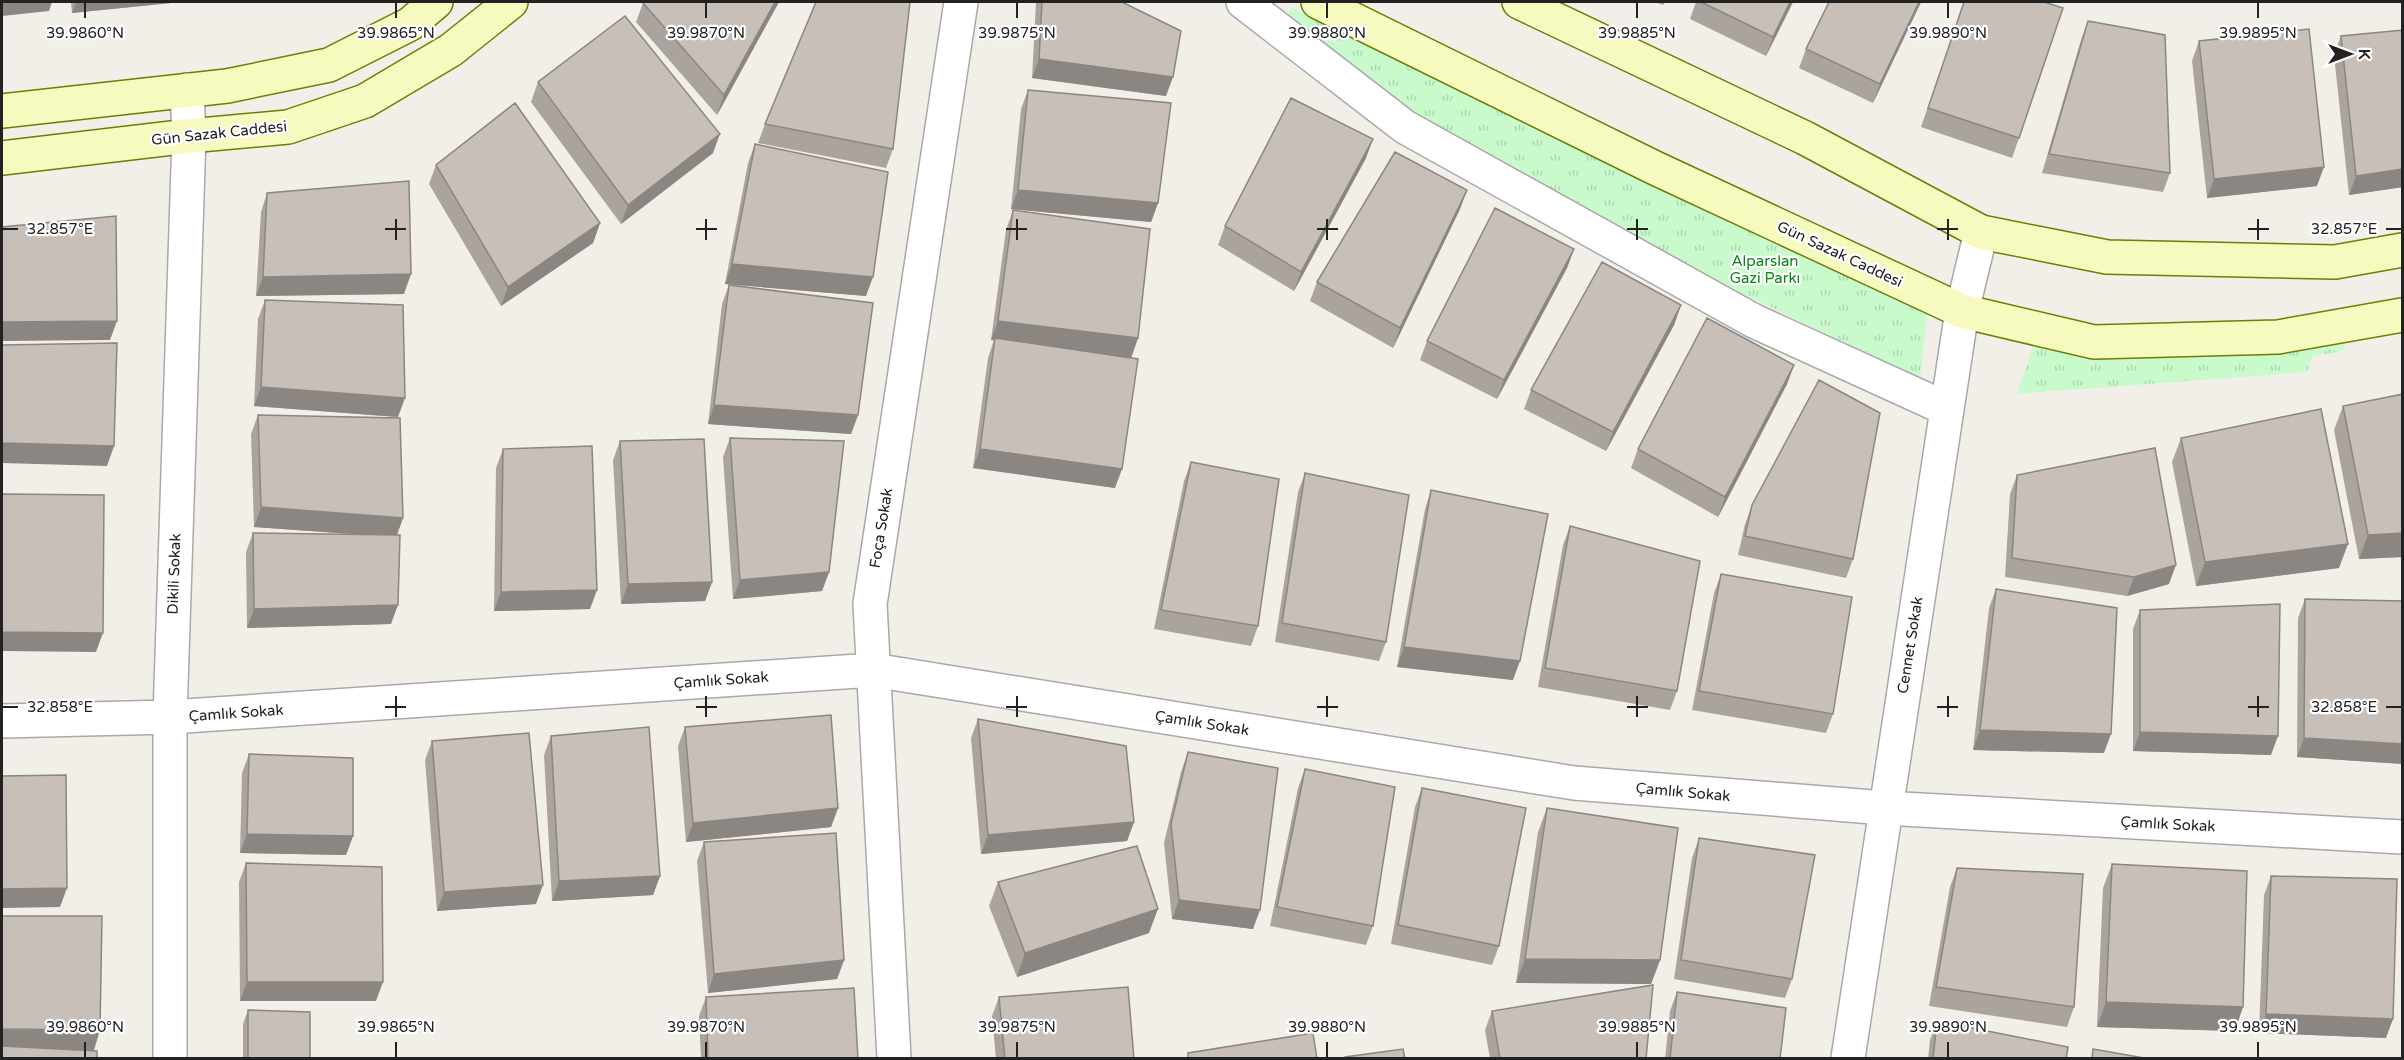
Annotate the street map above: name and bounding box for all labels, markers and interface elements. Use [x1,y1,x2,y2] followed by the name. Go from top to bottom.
[46,24,124,42] text: 39.9860°N
[357,24,435,42] text: 39.9865°N
[667,24,745,42] text: 39.9870°N
[978,24,1056,42] text: 39.9875°N
[1288,24,1366,42] text: 39.9880°N
[1598,24,1676,42] text: 39.9885°N
[1909,24,1987,42] text: 39.9890°N
[2219,24,2297,42] text: 39.9895°N
[2320,24,2380,84] north arrow
[2354,49,2374,60] text: K
[150,117,288,149] street label: Gün Sazak Caddesi
[1774,217,1906,291] street label: Gün Sazak Caddesi
[27,220,93,238] text: 32.857°E
[2311,220,2377,238] text: 32.857°E
[1730,252,1800,287] park label: Alparslan Gazi Parkı
[866,487,896,569] street label: Foça Sokak
[164,533,184,615] street label: Dikili Sokak
[1893,595,1927,695] street label: Cennet Sokak
[673,668,769,692] street label: Çamlık Sokak
[27,698,93,716] text: 32.858°E
[2311,698,2377,716] text: 32.858°E
[188,701,284,725] street label: Çamlık Sokak
[1154,707,1250,739] street label: Çamlık Sokak
[1635,779,1731,805] street label: Çamlık Sokak
[2120,813,2216,835] street label: Çamlık Sokak
[46,1018,124,1036] text: 39.9860°N
[357,1018,435,1036] text: 39.9865°N
[667,1018,745,1036] text: 39.9870°N
[978,1018,1056,1036] text: 39.9875°N
[1288,1018,1366,1036] text: 39.9880°N
[1598,1018,1676,1036] text: 39.9885°N
[1909,1018,1987,1036] text: 39.9890°N
[2219,1018,2297,1036] text: 39.9895°N

